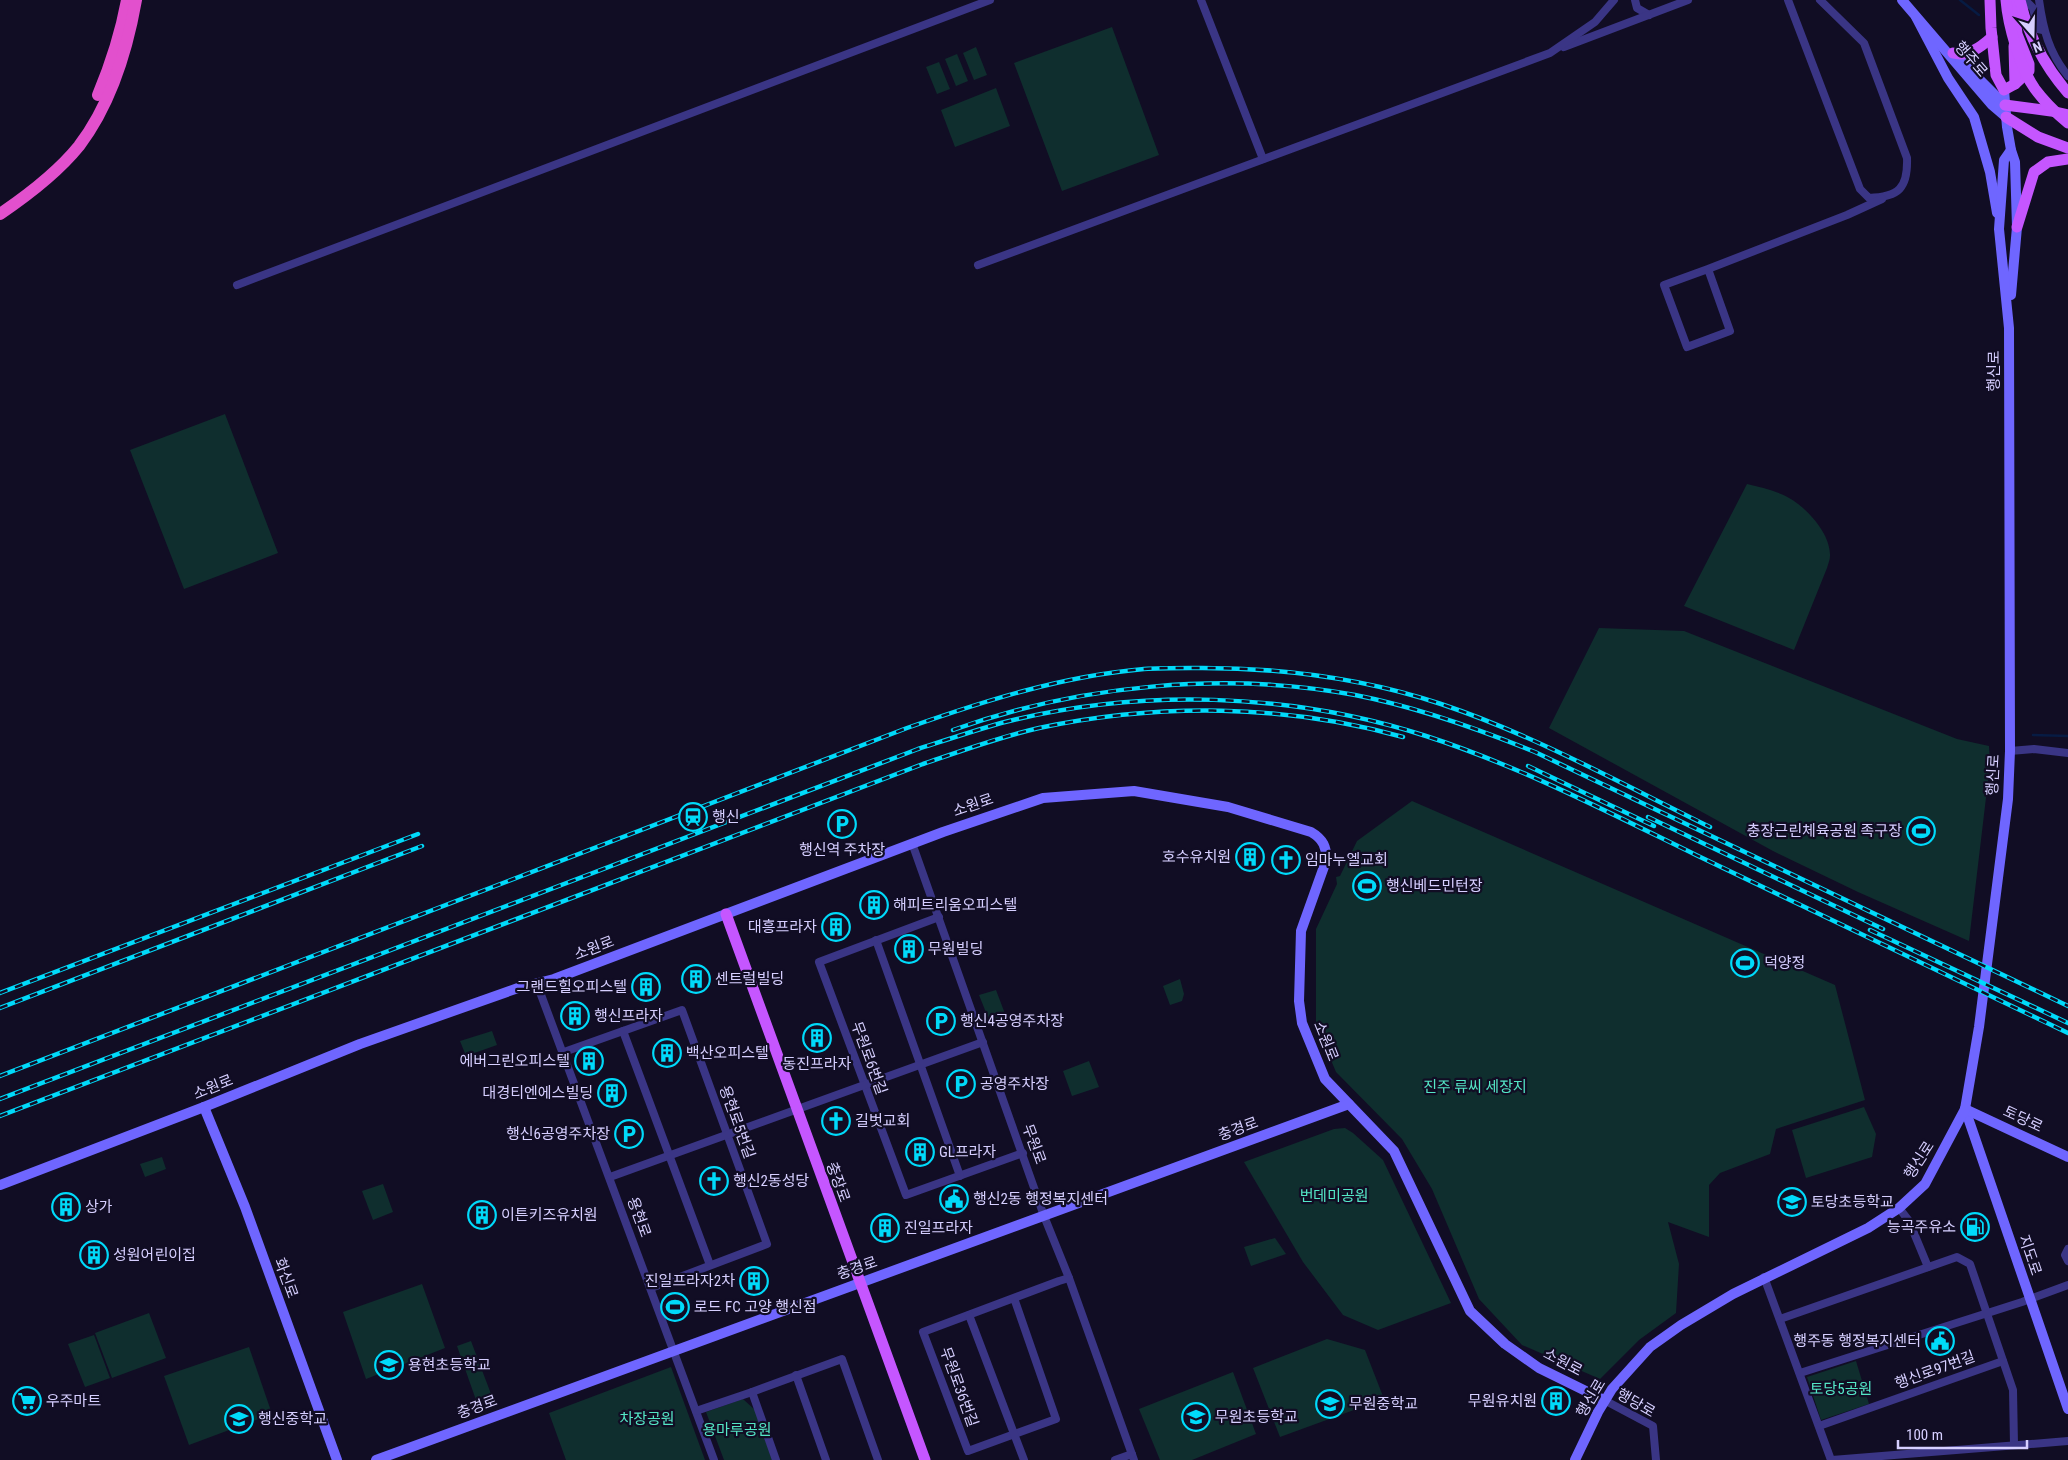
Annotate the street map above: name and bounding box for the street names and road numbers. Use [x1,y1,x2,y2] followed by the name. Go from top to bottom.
[1951,37,1991,81] street label: 행주로
[1985,350,2003,392] street label: 행신로
[1983,754,2003,796] street label: 행신로
[950,790,996,820] street label: 소원로
[571,932,617,964] street label: 소원로
[1310,1018,1342,1064] street label: 소원로
[847,1019,891,1097] street label: 무원로6번길
[190,1071,236,1103] street label: 소원로
[715,1083,759,1161] street label: 용현로5번길
[2000,1102,2046,1136] street label: 토당로
[1215,1113,1261,1145] street label: 충경로
[1018,1121,1050,1167] street label: 무원로
[1900,1138,1938,1182] street label: 행신로
[822,1159,854,1205] street label: 충장로
[623,1194,655,1240] street label: 용현로
[2015,1232,2045,1278] street label: 지도로
[834,1253,880,1283] street label: 충경로
[270,1255,302,1301] street label: 화신로
[1540,1344,1586,1380] street label: 소원로
[936,1345,982,1429] street label: 무원로36번길
[1893,1347,1977,1393] street label: 행신로97번길
[1573,1376,1609,1420] street label: 행신로
[1614,1385,1658,1421] street label: 행당로
[454,1391,500,1423] street label: 충경로

